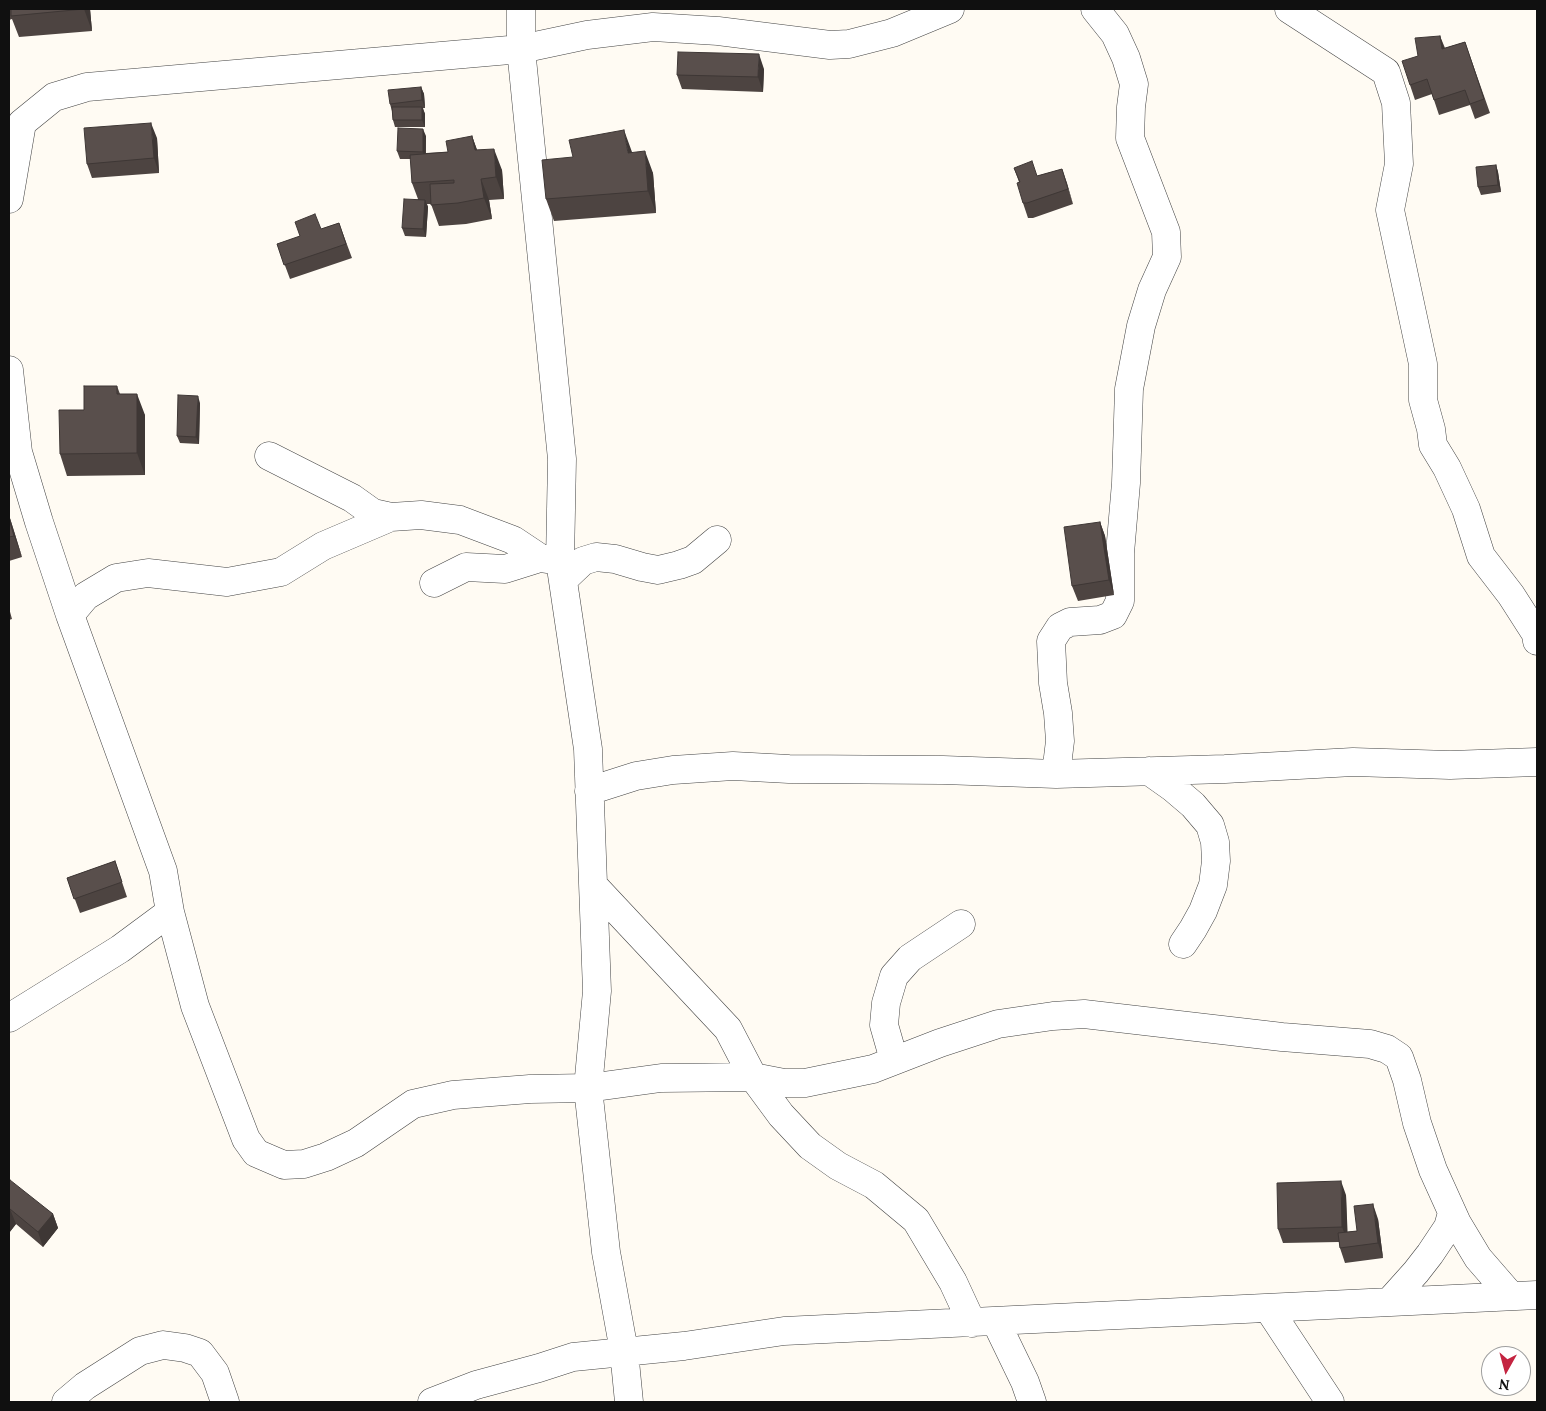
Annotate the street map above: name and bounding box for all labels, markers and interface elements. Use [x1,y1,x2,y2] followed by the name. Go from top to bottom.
[1481,1346,1531,1396] north arrow
[1498,1375,1511,1394] text: N

